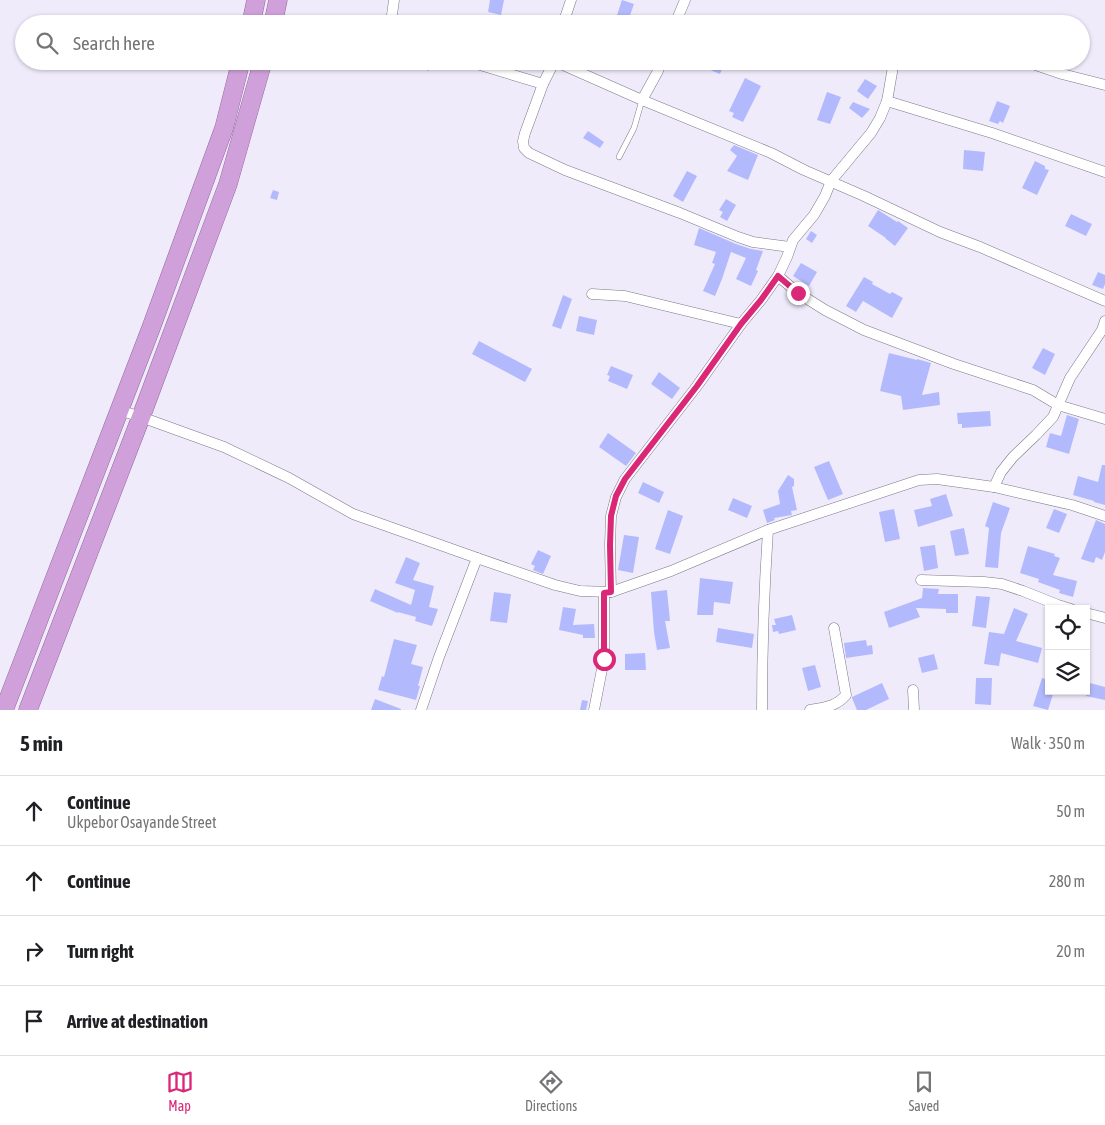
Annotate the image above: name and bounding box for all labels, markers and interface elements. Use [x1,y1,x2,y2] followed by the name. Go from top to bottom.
[15,15,1090,70] search box
[33,29,61,57] icon: search
[73,32,155,54] text: Search here
[787,282,810,305] route end
[1045,605,1090,695] map controls
[1045,605,1090,650] button: locate
[593,648,616,671] route start
[1045,650,1090,695] button: layers
[20,731,63,755] text: 5 min
[1011,734,1085,752] text: Walk · 350 m
[67,791,131,813] text: Continue
[20,797,48,825] icon: ahead
[1056,802,1085,820] text: 50 m
[67,813,217,831] text: Ukpebor Osayande Street
[20,867,48,895] icon: ahead
[67,870,131,892] text: Continue
[1049,872,1085,890] text: 280 m
[20,937,48,965] icon: right
[67,940,134,962] text: Turn right
[1056,942,1085,960] text: 20 m
[20,1007,48,1035] icon: arrive
[67,1010,208,1032] text: Arrive at destination
[166,1068,194,1114] tab: Map
[525,1068,577,1114] tab: Directions
[908,1068,939,1114] tab: Saved

